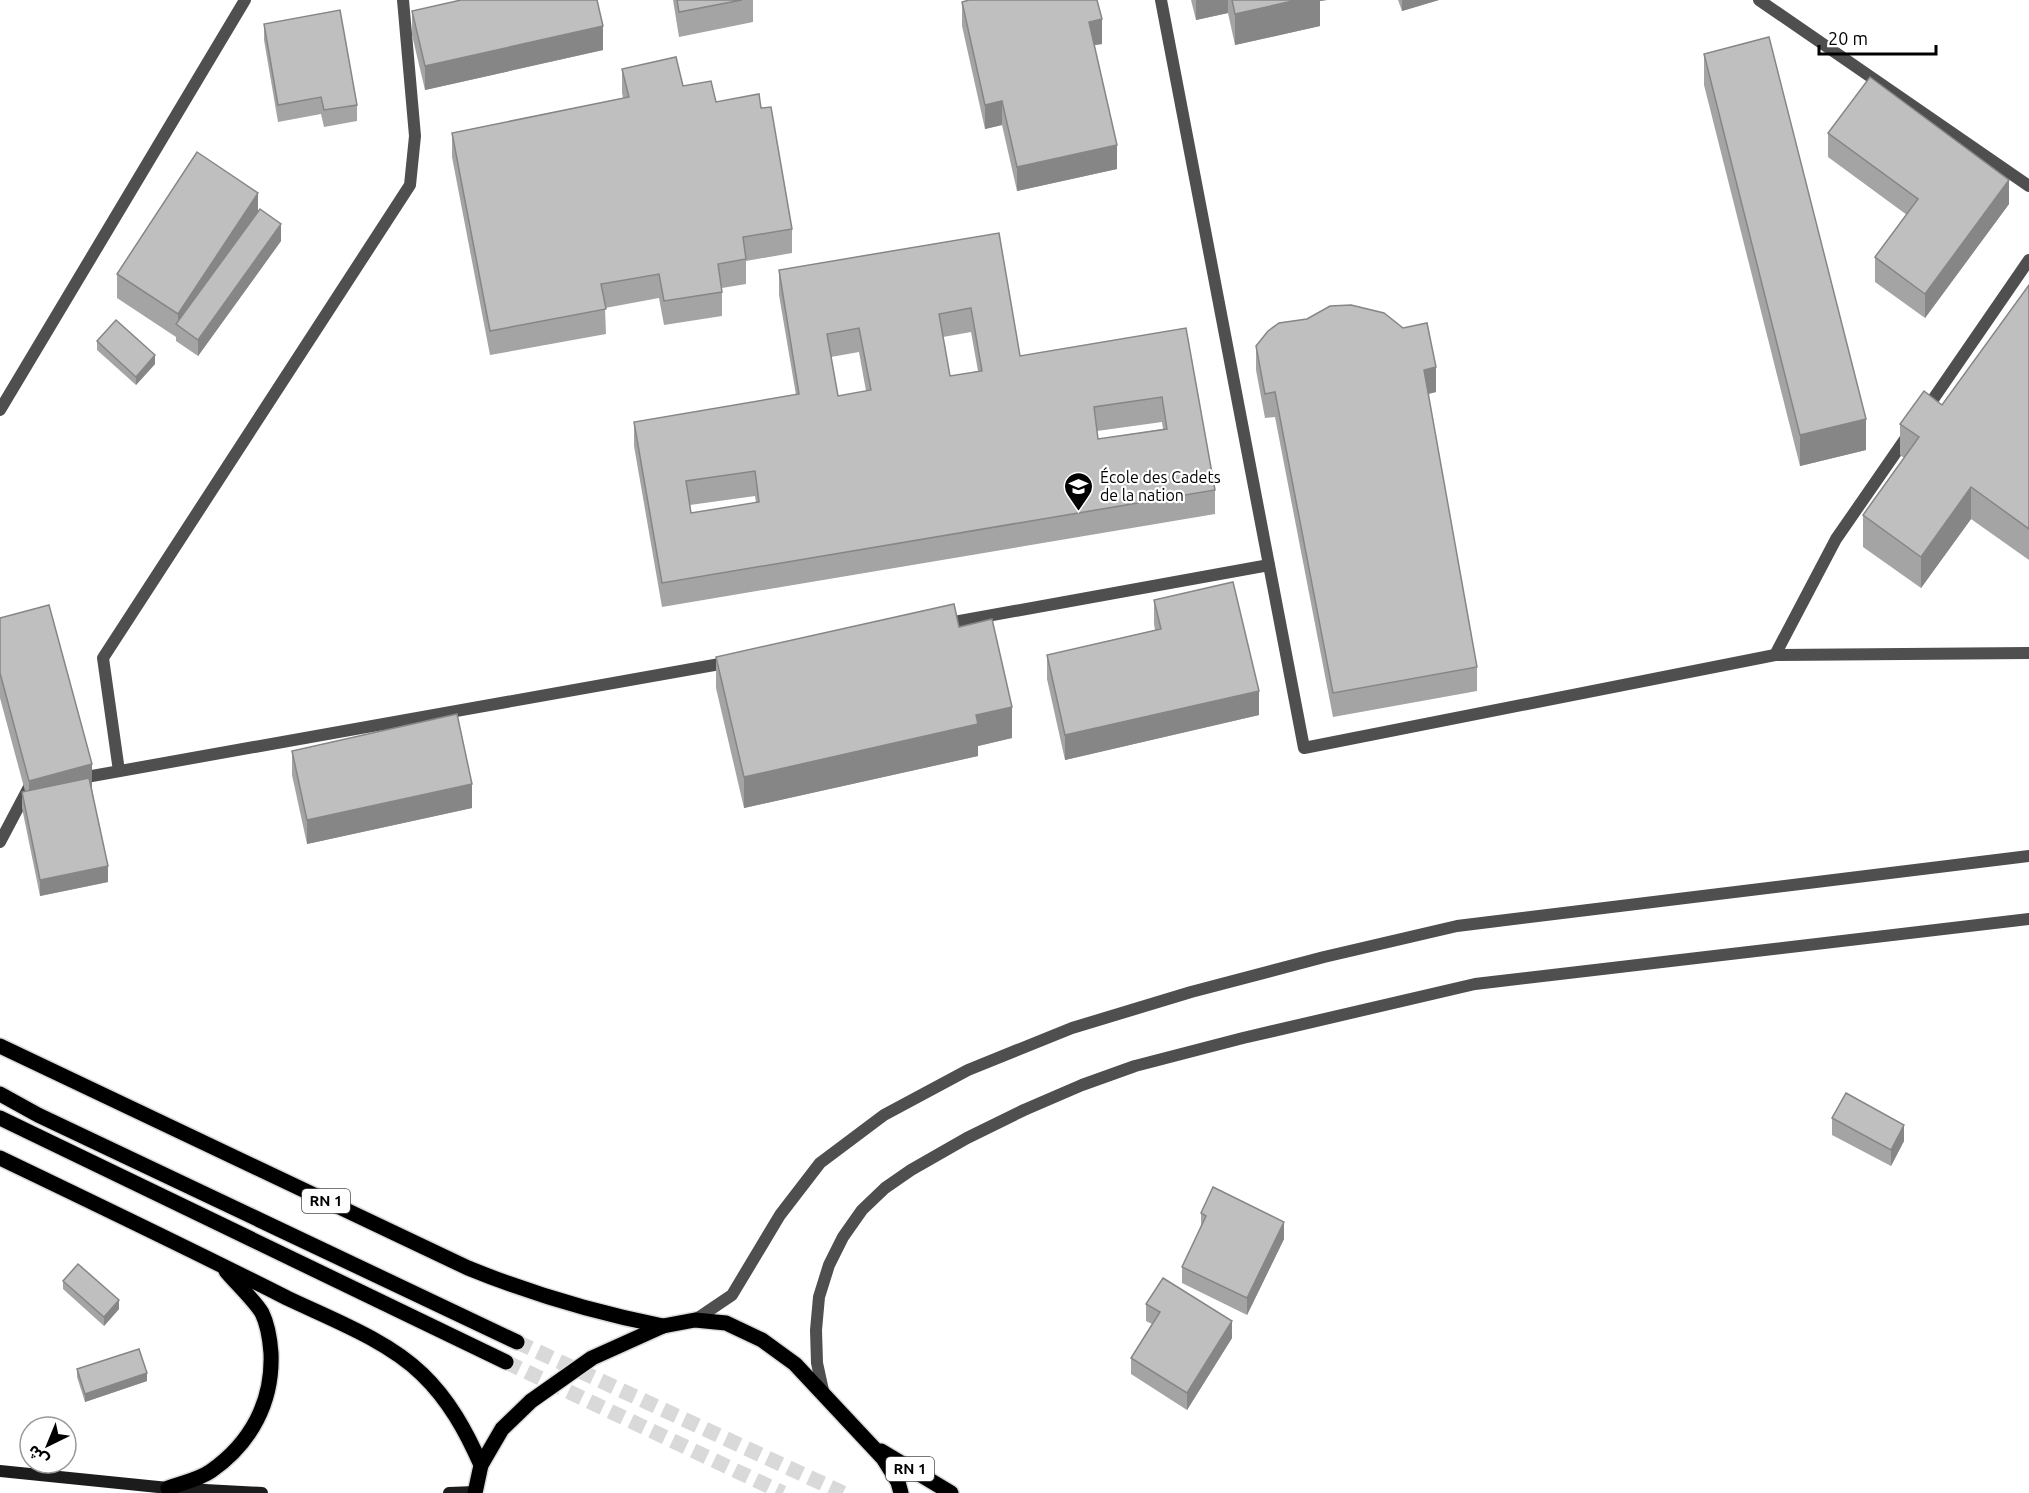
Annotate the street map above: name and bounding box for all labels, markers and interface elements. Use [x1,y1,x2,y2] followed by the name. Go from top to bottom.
[1819,18,1936,56] scale bar
[1828,28,1868,48] text: 20 m
[1100,466,1221,504] place label: École des Cadets de la nation
[1063,470,1095,512] school or university icon: École des Cadets de la nation
[302,1189,350,1213] road number: RN 1
[18,1415,78,1475] north arrow
[24,1441,53,1470] text: ش
[886,1457,934,1481] road number: RN 1

